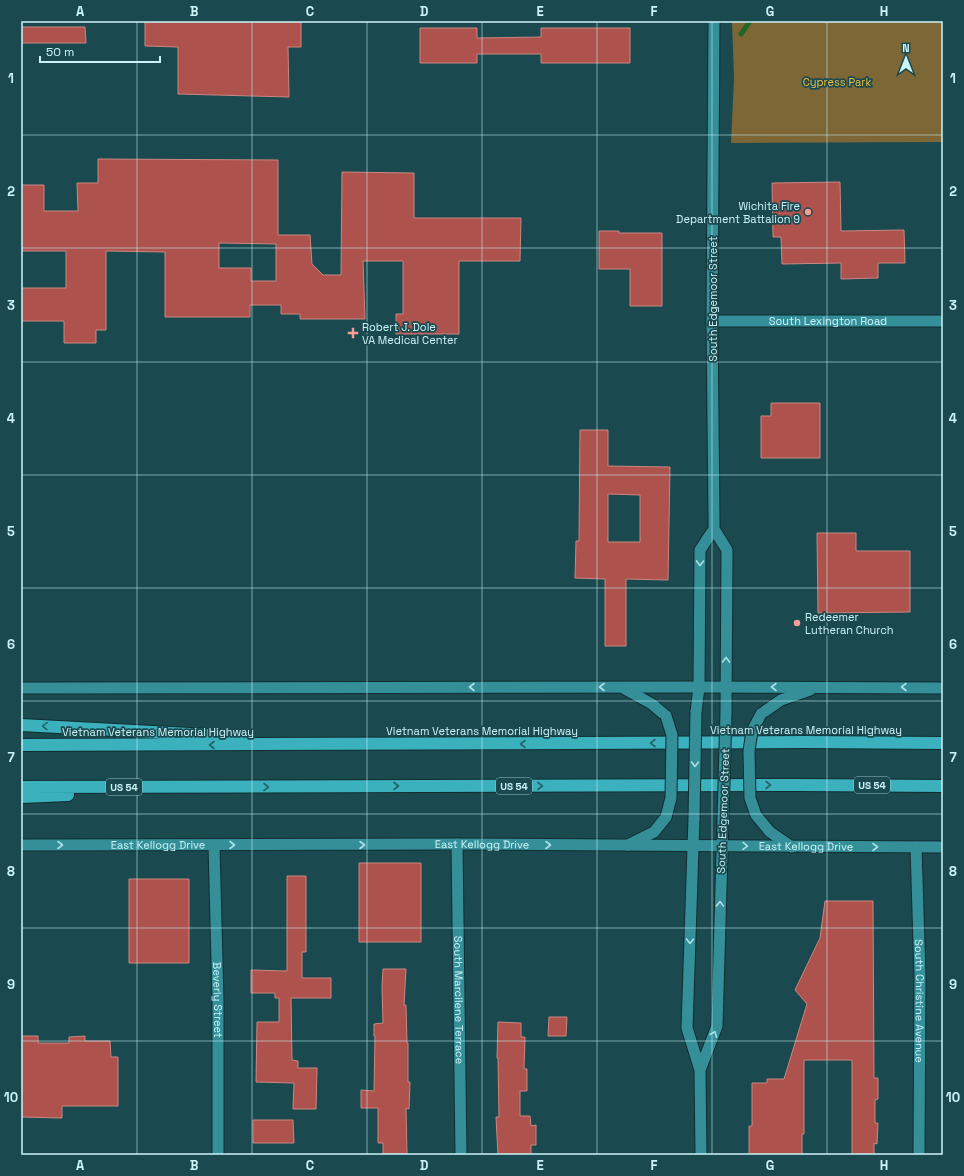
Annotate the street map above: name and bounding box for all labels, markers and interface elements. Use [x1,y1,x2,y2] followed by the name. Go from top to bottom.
[76,3,85,20] text: A
[190,3,199,20] text: B
[306,3,314,20] text: C
[420,3,429,20] text: D
[536,3,544,20] text: E
[651,3,658,20] text: F
[766,3,774,20] text: G
[880,3,888,20] text: H
[40,38,160,64] scale bar
[886,38,926,78] north arrow
[902,41,910,55] text: N
[46,44,74,60] text: 50 m
[8,70,14,87] text: 1
[950,70,956,87] text: 1
[803,75,871,89] park label: Cypress Park
[7,183,15,200] text: 2
[949,183,957,200] text: 2
[676,199,800,226] place label: Wichita Fire Department Battalion 9
[803,207,813,217] marker: Wichita Fire Department Battalion 9
[706,236,720,362] street label: South Edgemoor Street
[7,297,15,314] text: 3
[949,297,957,314] text: 3
[769,314,887,328] street label: South Lexington Road
[362,320,458,347] place label: Robert J. Dole VA Medical Center
[347,327,359,339] marker: Robert J. Dole VA Medical Center
[7,410,15,427] text: 4
[949,410,957,427] text: 4
[7,523,15,540] text: 5
[949,523,957,540] text: 5
[696,560,704,566] one-way arrow
[805,610,894,637] place label: Redeemer Lutheran Church
[792,618,802,628] marker: Redeemer Lutheran Church
[7,636,15,653] text: 6
[949,636,957,653] text: 6
[722,657,731,663] one-way arrow
[469,683,475,691] one-way arrow
[599,683,605,691] one-way arrow
[771,683,777,691] one-way arrow
[901,683,907,691] one-way arrow
[42,722,48,731] one-way arrow
[710,723,902,737] street label: Vietnam Veterans Memorial Highway
[386,724,578,738] street label: Vietnam Veterans Memorial Highway
[62,725,254,739] street label: Vietnam Veterans Memorial Highway
[650,739,656,747] one-way arrow
[520,740,526,748] one-way arrow
[209,741,215,749] one-way arrow
[714,748,732,874] street label: South Edgemoor Street
[7,749,15,766] text: 7
[949,749,957,766] text: 7
[691,761,699,767] one-way arrow
[854,777,890,793] road number: US 54
[496,778,532,794] road number: US 54
[106,779,142,795] road number: US 54
[765,781,771,789] one-way arrow
[393,782,399,790] one-way arrow
[537,782,543,790] one-way arrow
[263,783,269,791] one-way arrow
[435,837,529,851] street label: East Kellogg Drive
[111,838,205,852] street label: East Kellogg Drive
[759,839,853,853] street label: East Kellogg Drive
[57,841,63,849] one-way arrow
[229,841,235,849] one-way arrow
[359,841,365,849] one-way arrow
[545,841,551,849] one-way arrow
[742,842,748,850] one-way arrow
[872,843,878,851] one-way arrow
[7,863,15,880] text: 8
[949,863,957,880] text: 8
[716,901,724,907] one-way arrow
[451,936,467,1064] street label: South Marcilene Terrace
[686,938,694,944] one-way arrow
[912,939,927,1063] street label: South Christine Avenue
[210,962,225,1038] street label: Beverly Street
[7,976,15,993] text: 9
[949,976,957,993] text: 9
[710,1030,718,1037] one-way arrow
[4,1089,18,1106] text: 10
[946,1089,960,1106] text: 10
[76,1157,85,1174] text: A
[190,1157,199,1174] text: B
[306,1157,314,1174] text: C
[420,1157,429,1174] text: D
[536,1157,544,1174] text: E
[651,1157,658,1174] text: F
[766,1157,774,1174] text: G
[880,1157,888,1174] text: H

